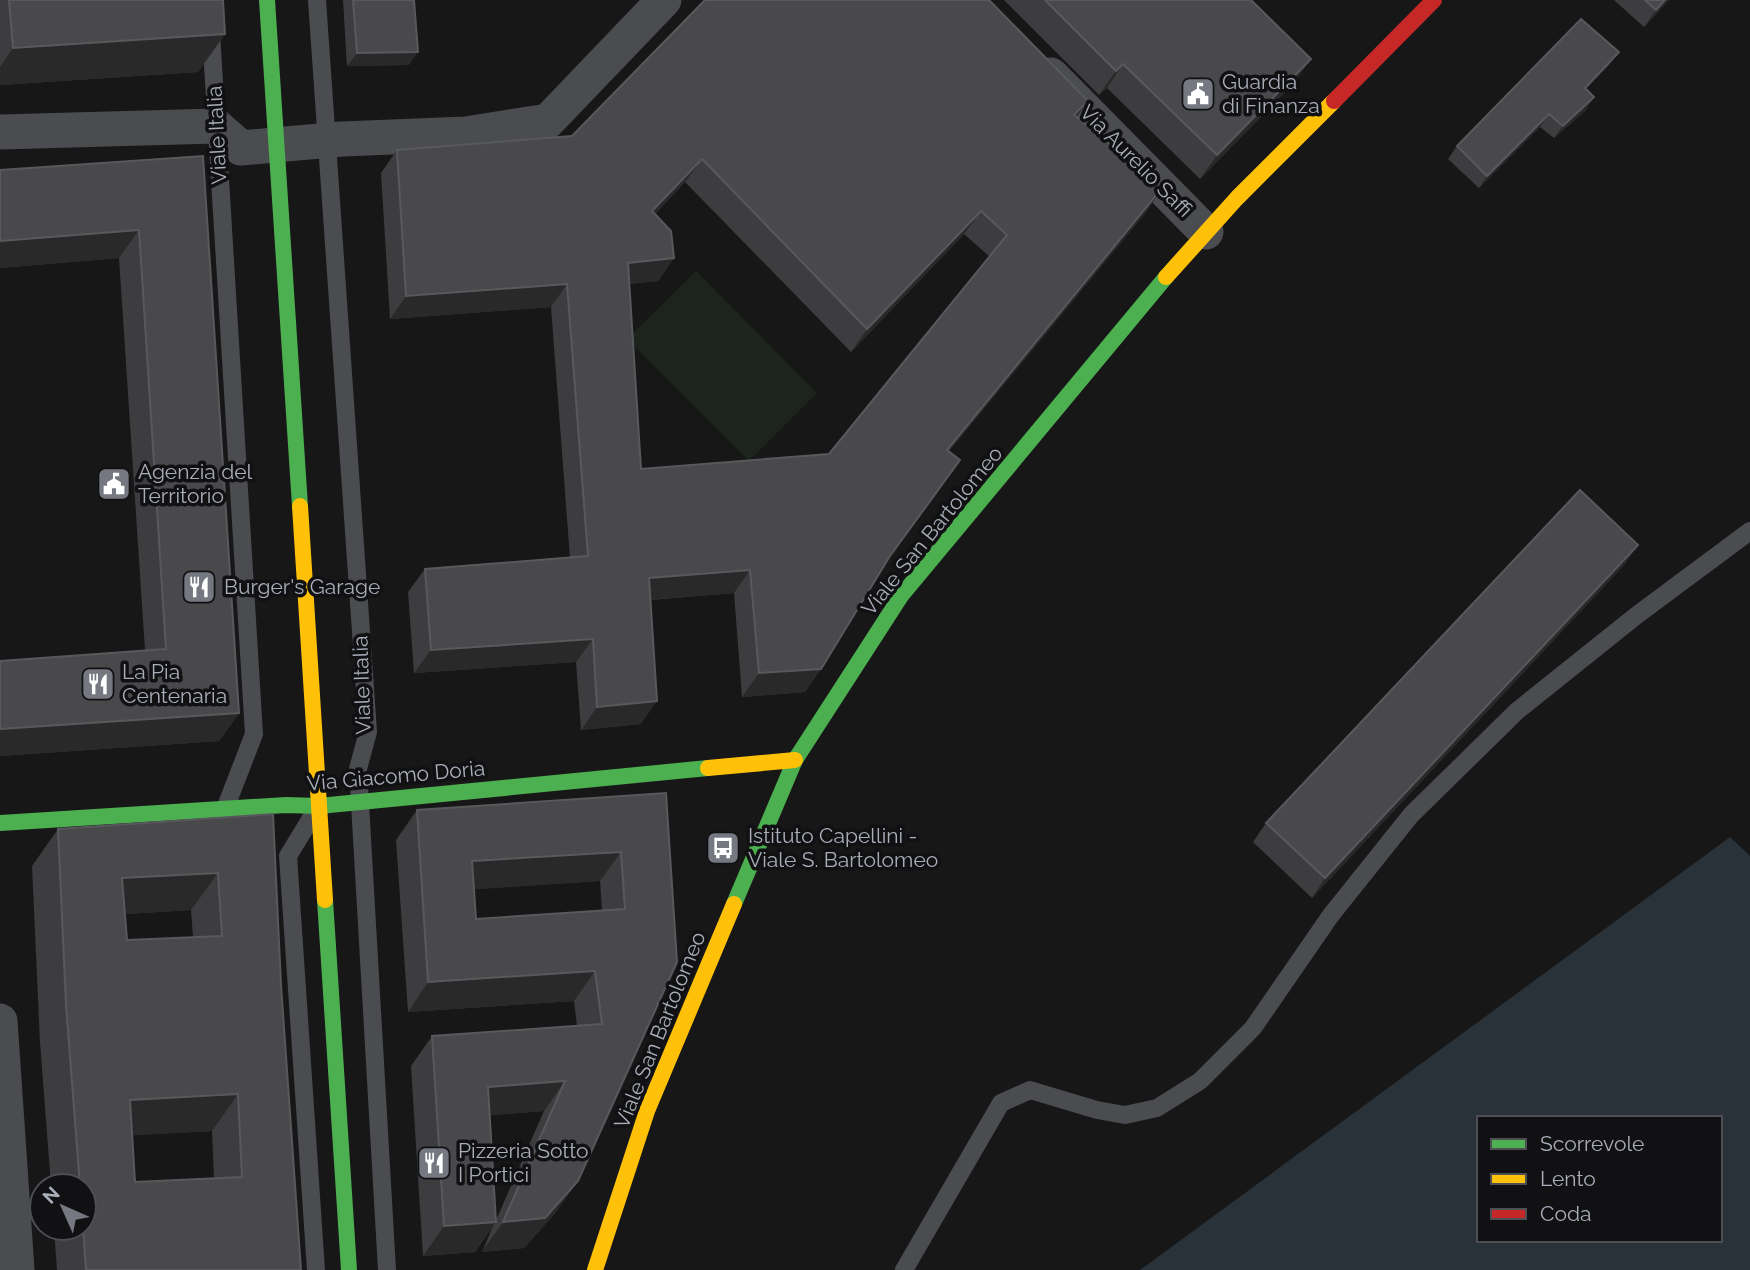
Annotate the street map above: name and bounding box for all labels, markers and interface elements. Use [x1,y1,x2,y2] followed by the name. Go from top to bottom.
[1222,69,1320,118] place label: Guardia di Finanza
[1179,75,1217,113] public building icon: Guardia di Finanza
[201,85,232,185] street label: Viale Italia
[1075,99,1198,222] street label: Via Aurelio Saffi
[856,441,1007,620] street label: Viale San Bartolomeo
[138,459,253,508] place label: Agenzia del Territorio
[95,465,133,503] public building icon: Agenzia del Territorio
[180,568,218,606] restaurant icon: Burger's Garage
[224,574,380,599] place label: Burger's Garage
[347,635,376,735] street label: Viale Italia
[122,659,227,708] place label: La Pia Centenaria
[79,665,117,703] restaurant icon: La Pia Centenaria
[306,755,486,796] street label: Via Giacomo Doria
[748,823,938,872] place label: Istituto Capellini - Viale S. Bartolomeo
[704,829,742,867] bus stop icon: Istituto Capellini - Viale S. Bartolomeo
[609,928,710,1132] street label: Viale San Bartolomeo
[1477,1116,1722,1242] legend
[1540,1131,1644,1156] text: Scorrevole
[458,1138,589,1187] place label: Pizzeria Sotto I Portici
[415,1144,453,1182] restaurant icon: Pizzeria Sotto I Portici
[1540,1166,1596,1191] text: Lento
[28,1172,98,1242] north arrow
[38,1182,64,1208] text: N
[1540,1201,1591,1226] text: Coda

